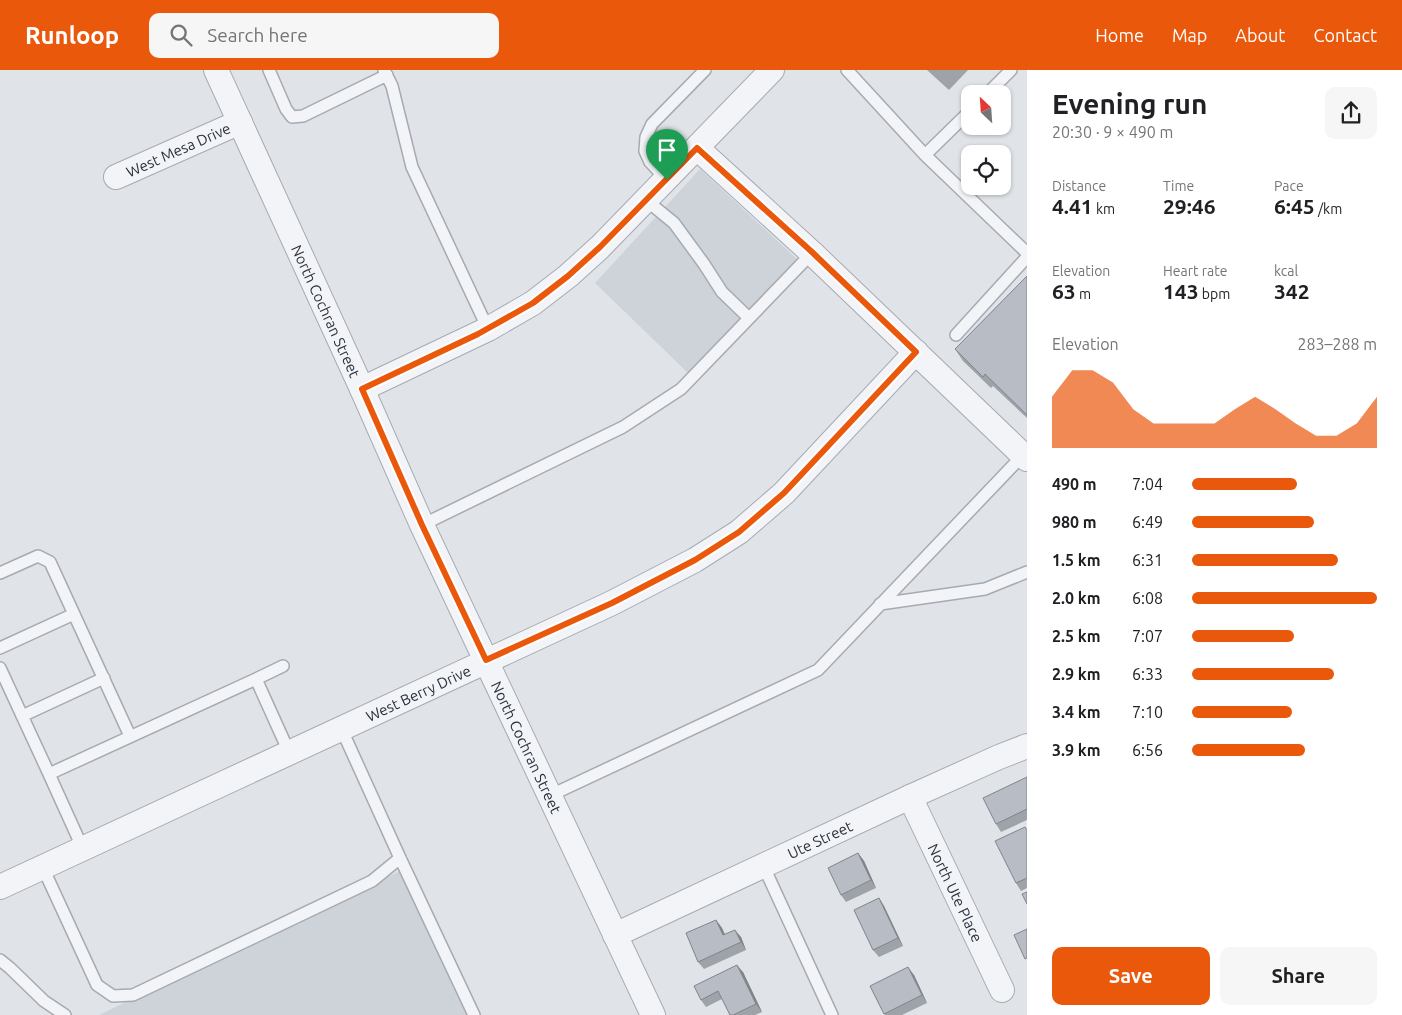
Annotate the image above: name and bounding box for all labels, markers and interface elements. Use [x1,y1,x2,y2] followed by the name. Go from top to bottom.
[149,13,499,58] search box
[167,21,195,49] icon: search
[25,22,119,49] text: Runloop
[207,24,308,46] text: Search here
[1095,25,1144,45] text: Home
[1172,25,1207,45] text: Map
[1235,25,1285,45] text: About
[1313,25,1377,45] text: Contact
[961,85,1011,135] north arrow
[961,85,1011,195] map controls
[1325,87,1377,139] button: share
[1052,88,1207,119] text: Evening run
[123,119,233,180] street label: West Mesa Drive
[1052,123,1173,141] text: 20:30 · 9 × 490 m
[646,129,688,180] pin
[653,136,681,164] icon: arrive
[961,145,1011,195] button: locate
[1052,178,1106,194] text: Distance
[1163,178,1194,194] text: Time
[1274,178,1304,194] text: Pace
[1052,194,1093,218] text: 4.41
[1163,194,1216,218] text: 29:46
[1274,194,1315,218] text: 6:45
[1093,201,1115,217] text: km
[1315,201,1342,217] text: /km
[289,242,364,380] street label: North Cochran Street
[1052,263,1110,279] text: Elevation
[1163,263,1227,279] text: Heart rate
[1274,263,1298,279] text: kcal
[1052,279,1076,303] text: 63
[1163,279,1199,303] text: 143
[1274,279,1310,303] text: 342
[1076,286,1091,302] text: m
[1199,286,1230,302] text: bpm
[1052,335,1119,353] text: Elevation
[1297,335,1377,353] text: 283–288 m
[1052,475,1097,493] text: 490 m
[1132,475,1163,493] text: 7:04
[1052,513,1097,531] text: 980 m
[1132,513,1163,531] text: 6:49
[1052,551,1101,569] text: 1.5 km
[1132,551,1163,569] text: 6:31
[1052,589,1101,607] text: 2.0 km
[1132,589,1163,607] text: 6:08
[1052,627,1101,645] text: 2.5 km
[1132,627,1163,645] text: 7:07
[363,661,473,725] street label: West Berry Drive
[1052,665,1101,683] text: 2.9 km
[1132,665,1163,683] text: 6:33
[488,678,565,816] street label: North Cochran Street
[1052,703,1101,721] text: 3.4 km
[1132,703,1163,721] text: 7:10
[1052,741,1101,759] text: 3.9 km
[1132,741,1163,759] text: 6:56
[785,817,855,862] street label: Ute Street
[925,841,986,945] street label: North Ute Place
[1052,947,1210,1005] button: Save
[1220,947,1377,1005] button: Share

